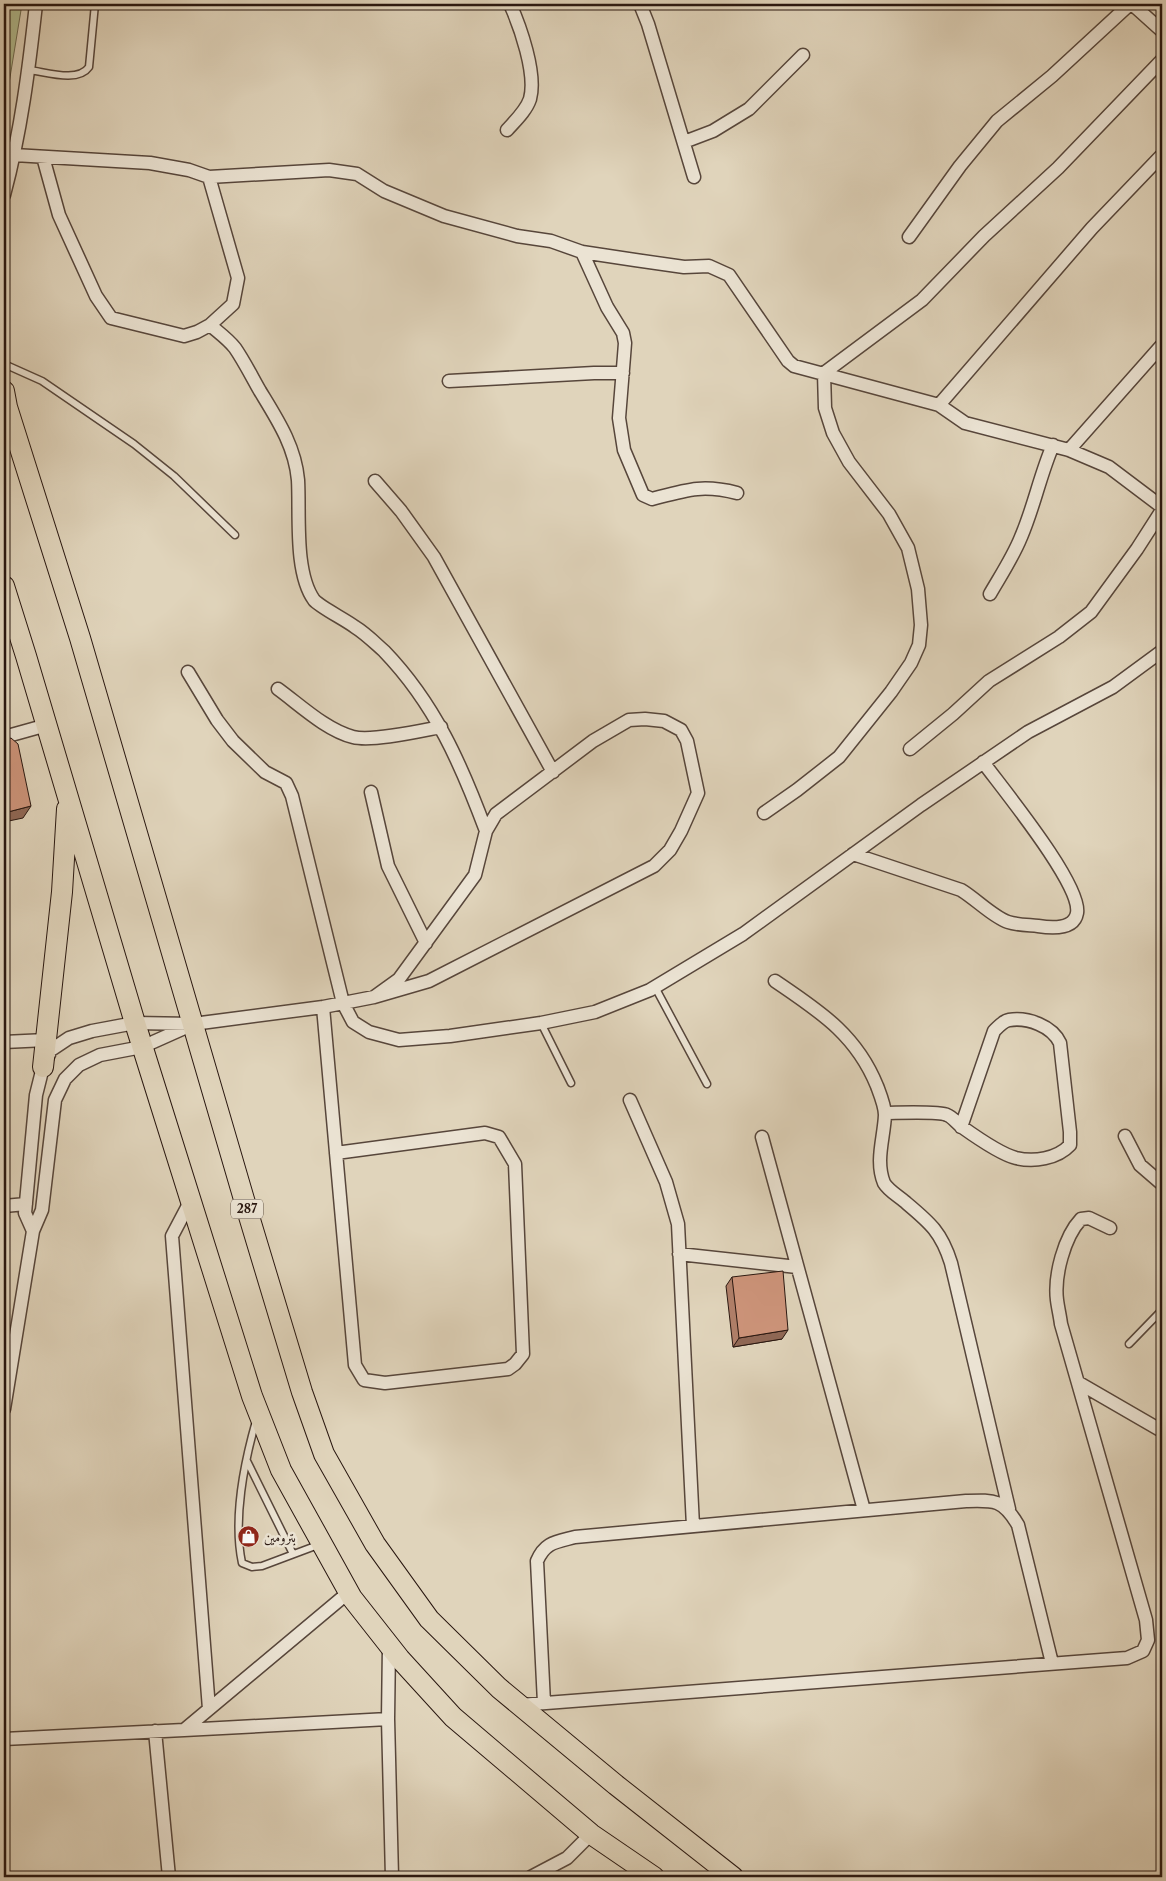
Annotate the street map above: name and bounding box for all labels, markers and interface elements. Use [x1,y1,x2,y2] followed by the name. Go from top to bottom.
[231,1200,263,1218] road number: 287
[236,1525,260,1549] shop icon: بترومين
[264,1528,296,1546] place label: بترومين

